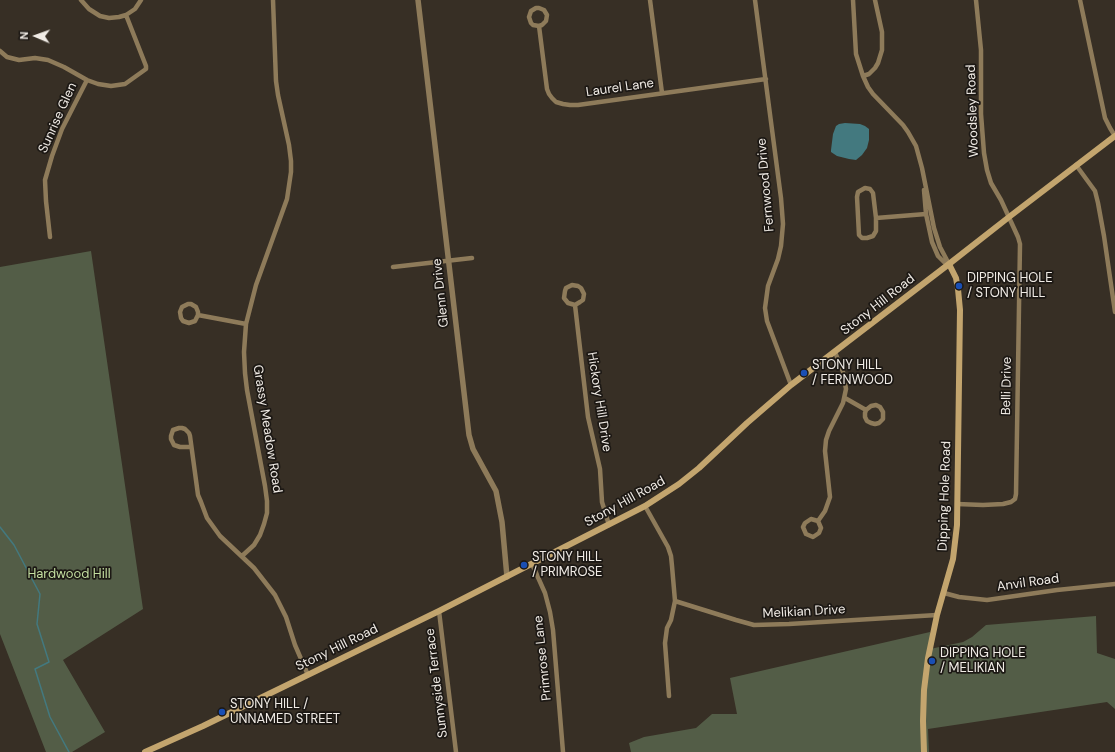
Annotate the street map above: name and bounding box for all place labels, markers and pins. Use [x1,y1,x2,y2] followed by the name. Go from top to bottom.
[967,271,1053,302] place label: DIPPING HOLE / STONY HILL
[954,281,964,291] marker: DIPPING HOLE / STONY HILL
[812,358,893,389] place label: STONY HILL / FERNWOOD
[799,368,809,378] marker: STONY HILL / FERNWOOD
[532,550,602,581] place label: STONY HILL / PRIMROSE
[519,560,529,570] marker: STONY HILL / PRIMROSE
[940,646,1026,677] place label: DIPPING HOLE / MELIKIAN
[927,656,937,666] marker: DIPPING HOLE / MELIKIAN
[230,697,340,728] place label: STONY HILL / UNNAMED STREET
[217,707,227,717] marker: STONY HILL / UNNAMED STREET

